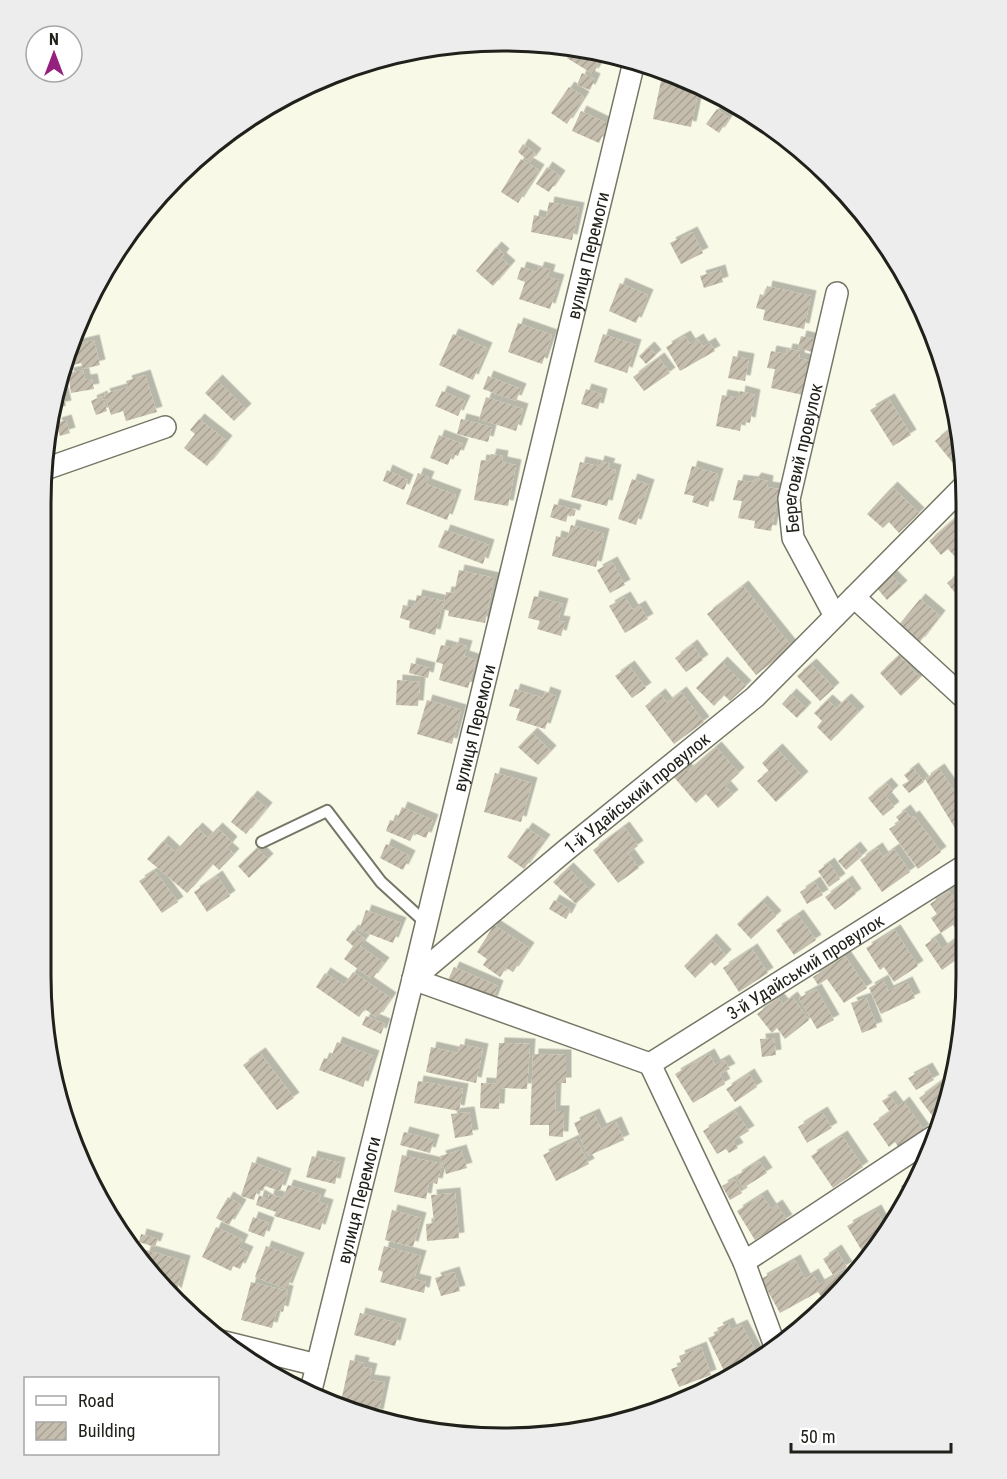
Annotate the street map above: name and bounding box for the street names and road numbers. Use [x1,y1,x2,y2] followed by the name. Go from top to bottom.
[562,189,613,321] street label: вулиця Перемоги
[778,381,826,534] street label: Береговий провулок
[448,662,499,794] street label: вулиця Перемоги
[560,727,714,858] street label: 1-й Удайський провулок
[723,909,888,1024] street label: 3-й Удайський провулок
[332,1134,384,1266] street label: вулиця Перемоги

